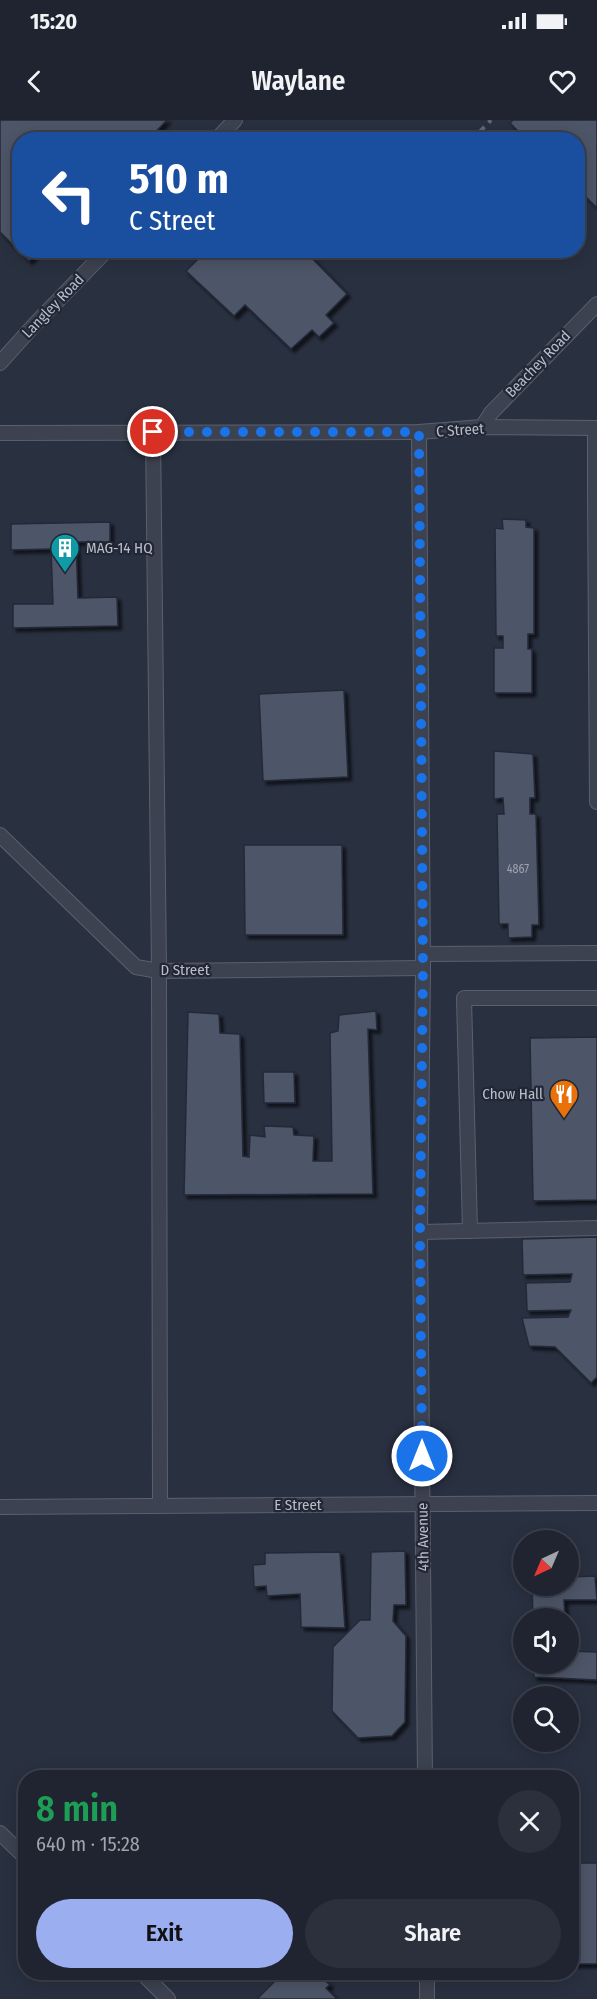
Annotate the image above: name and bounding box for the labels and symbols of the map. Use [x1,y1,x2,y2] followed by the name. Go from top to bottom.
[18,270,88,342] street label: Langley Road
[502,327,574,401] street label: Beachey Road
[127,406,178,457] pin
[435,419,485,441] street label: C Street
[49,532,81,574] building icon: MAG-14 HQ
[86,539,153,557] place label: MAG-14 HQ
[507,862,529,876] house number: 4867
[160,961,210,979] street label: D Street
[548,1078,580,1120] restaurant icon: Chow Hall
[482,1085,543,1103] place label: Chow Hall
[390,1424,454,1488] position arrow
[274,1496,322,1514] street label: E Street
[413,1503,433,1571] street label: 4th Avenue
[513,1530,579,1596] north arrow

